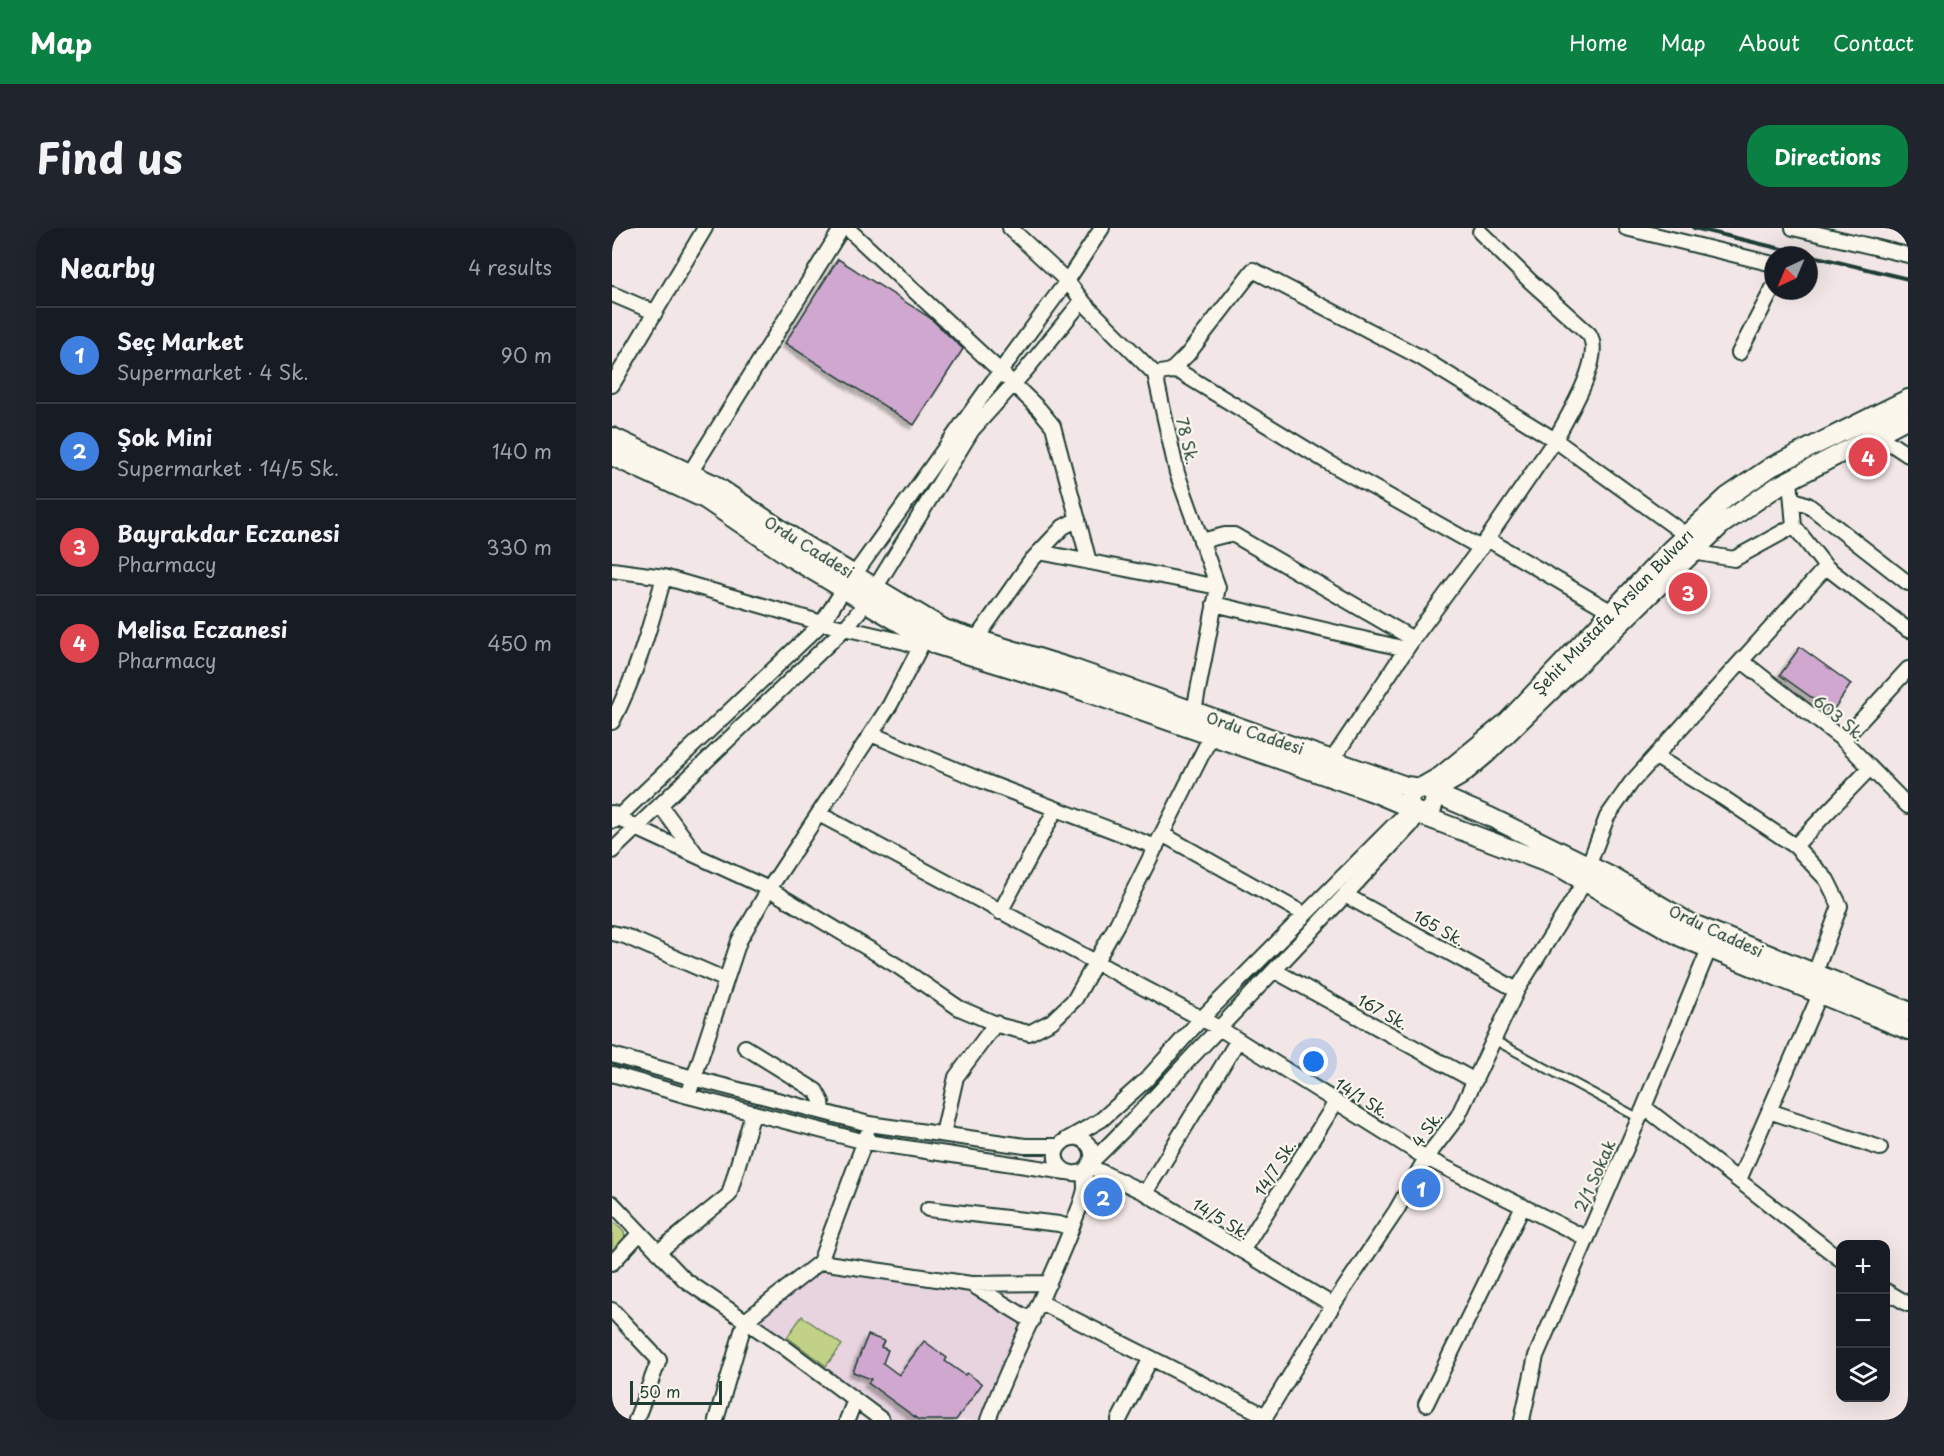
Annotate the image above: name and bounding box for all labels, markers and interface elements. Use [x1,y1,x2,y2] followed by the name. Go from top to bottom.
[30,21,92,64] text: Map
[1569,26,1628,58] text: Home
[1661,26,1706,58] text: Map
[1739,26,1800,58] text: About
[1833,26,1914,58] text: Contact
[36,125,183,188] text: Find us
[1747,125,1908,187] button: Directions
[1764,246,1818,300] north arrow
[60,248,155,287] text: Nearby
[468,252,552,282] text: 4 results
[117,324,244,357] text: Seç Market
[75,340,84,370] text: 1
[501,340,552,370] text: 90 m
[117,357,309,387] text: Supermarket · 4 Sk.
[1171,415,1205,467] street label: 78 Sk.
[117,420,212,453] text: Şok Mini
[1848,434,1888,480] pin: 4
[72,436,87,466] text: 2
[492,436,552,466] text: 140 m
[117,453,339,483] text: Supermarket · 14/5 Sk.
[760,509,859,583] street label: Ordu Caddesi
[117,516,340,549] text: Bayrakdar Eczanesi
[1526,523,1698,700] street label: Şehit Mustafa Arslan Bulvarı
[73,532,86,562] text: 3
[486,532,552,562] text: 330 m
[117,549,217,579] text: Pharmacy
[1668,570,1708,614] pin: 3
[117,612,287,645] text: Melisa Eczanesi
[73,628,86,658] text: 4
[487,628,552,658] text: 450 m
[117,645,217,675] text: Pharmacy
[1808,688,1871,746] street label: 603 Sk.
[1203,704,1307,760] street label: Ordu Caddesi
[1665,898,1768,962] street label: Ordu Caddesi
[1409,903,1470,951] street label: 165 Sk.
[1354,987,1413,1035] street label: 167 Sk.
[1299,1047,1328,1076] your location
[1331,1071,1394,1123] street label: 14/1 Sk.
[1405,1105,1447,1151] street label: 4 Sk.
[1247,1135,1301,1200] street label: 14/7 Sk.
[1567,1135,1621,1216] street label: 2/1 Sokak
[1402,1166,1440,1210] pin: 1
[1084,1174,1122,1220] pin: 2
[1188,1191,1255,1245] street label: 14/5 Sk.
[1836,1240,1890,1402] map controls
[1836,1240,1890,1294] button: +
[1836,1294,1890,1348] button: −
[1836,1348,1890,1402] button: layers
[630,1378,722,1406] scale bar
[639,1379,680,1403] text: 50 m

